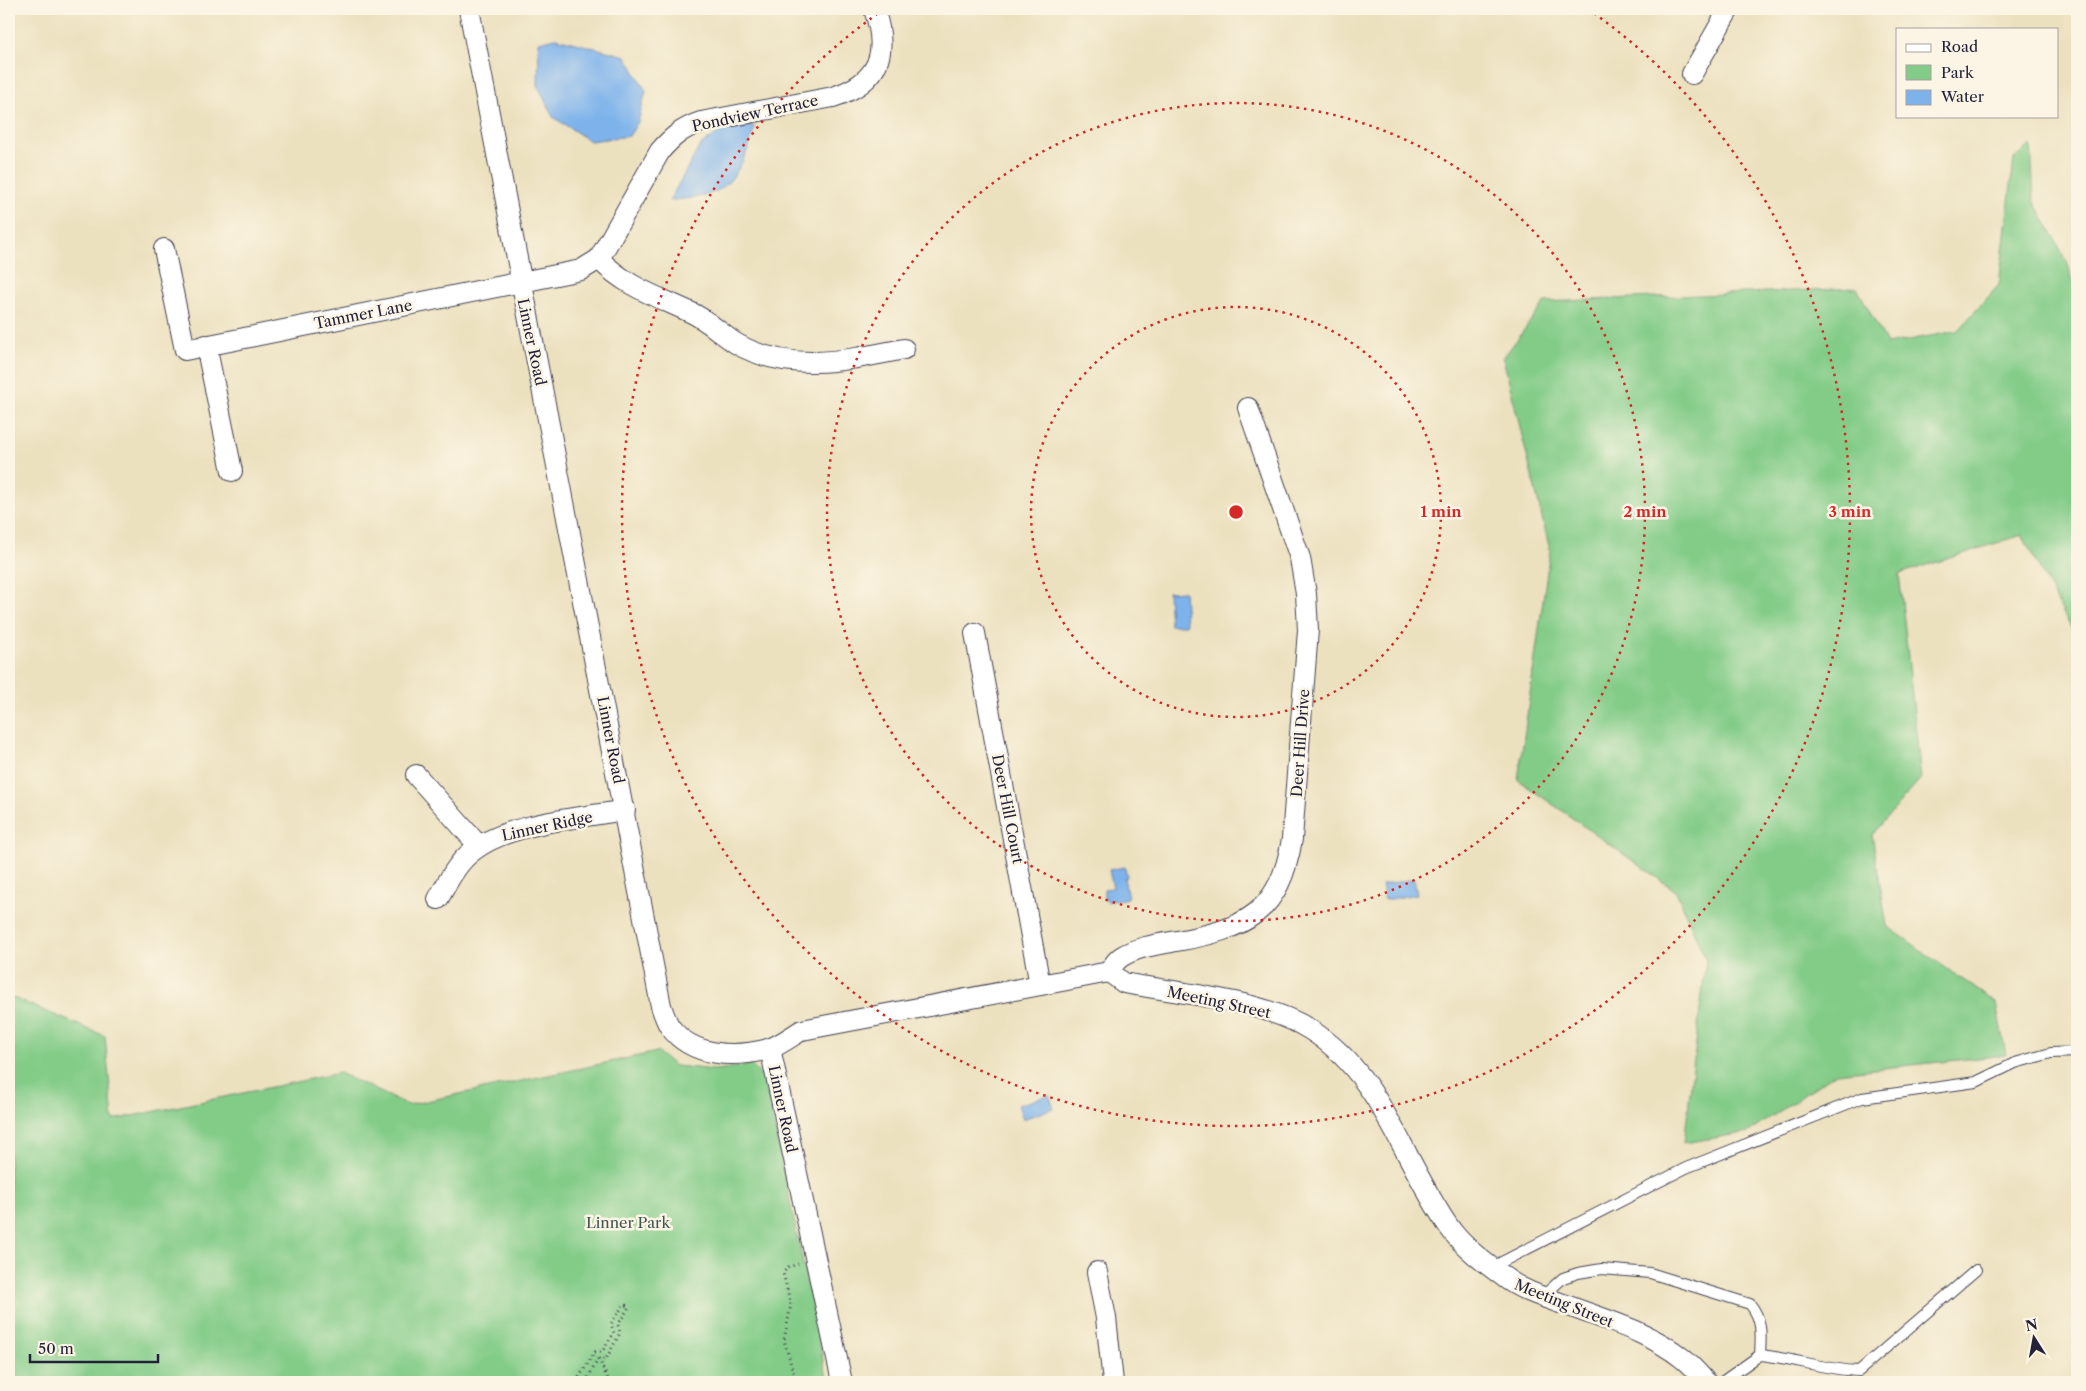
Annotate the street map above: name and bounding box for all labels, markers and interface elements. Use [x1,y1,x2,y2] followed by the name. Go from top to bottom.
[1896,28,2058,118] legend
[1941,37,1978,56] text: Road
[1941,63,1975,82] text: Park
[1940,87,1985,106] text: Water
[690,90,820,136] street label: Pondview Terrace
[312,295,414,333] street label: Tammer Lane
[513,297,551,387] street label: Linner Road
[1420,502,1462,521] text: 1 min
[1623,502,1667,521] text: 2 min
[1829,502,1872,521] text: 3 min
[1227,503,1245,521] centre of rings
[1287,688,1313,798] street label: Deer Hill Drive
[593,695,629,785] street label: Linner Road
[988,753,1028,866] street label: Deer Hill Court
[500,807,594,845] street label: Linner Ridge
[1166,982,1273,1022] street label: Meeting Street
[764,1064,802,1154] street label: Linner Road
[586,1213,671,1232] park label: Linner Park
[1512,1274,1617,1332] street label: Meeting Street
[2008,1314,2058,1364] north arrow
[2024,1315,2039,1335] text: N
[30,1331,158,1363] scale bar
[38,1339,74,1358] text: 50 m

